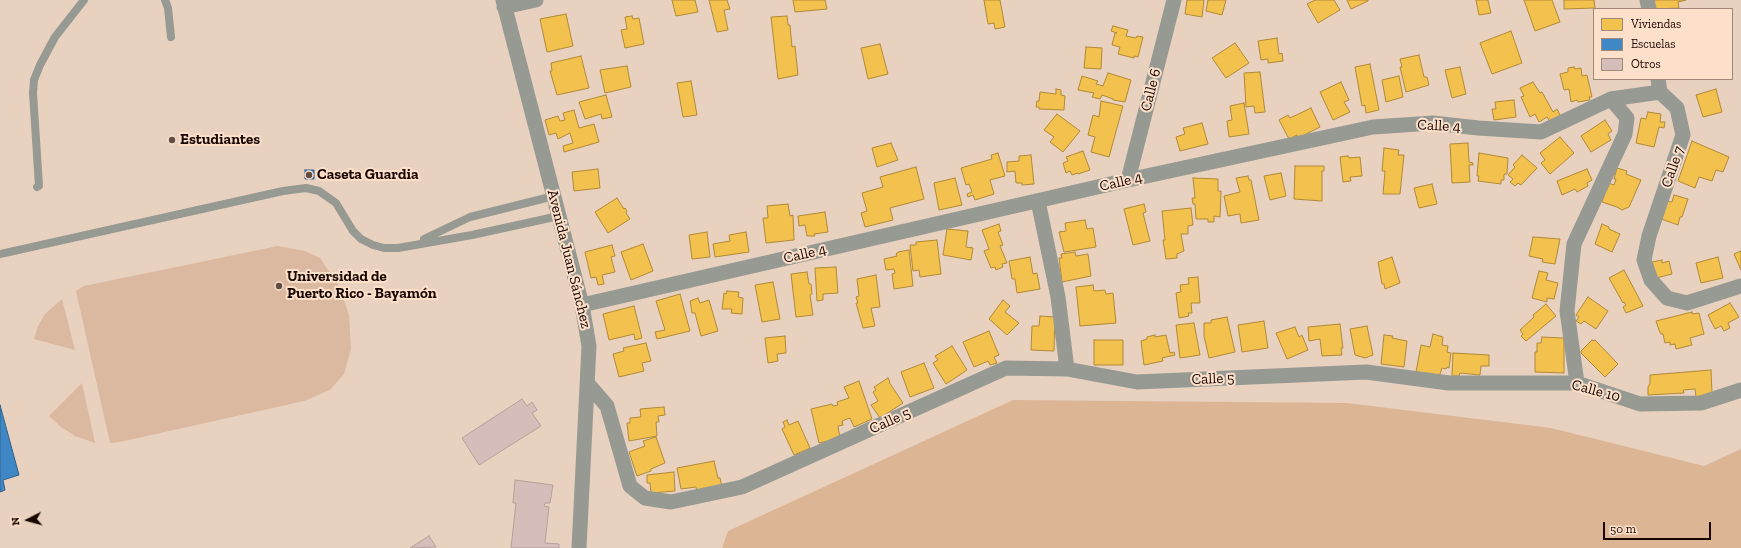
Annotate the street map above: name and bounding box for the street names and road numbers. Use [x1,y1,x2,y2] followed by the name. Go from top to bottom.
[1137,67,1165,113] street label: Calle 6
[1417,116,1461,136] street label: Calle 4
[1658,144,1688,190] street label: Calle 7
[1098,168,1144,196] street label: Calle 4
[543,188,595,330] street label: Avenida Juan Sánchez
[782,240,828,268] street label: Calle 4
[1191,369,1235,389] street label: Calle 5
[1570,376,1622,406] street label: Calle 10
[867,404,913,438] street label: Calle 5

